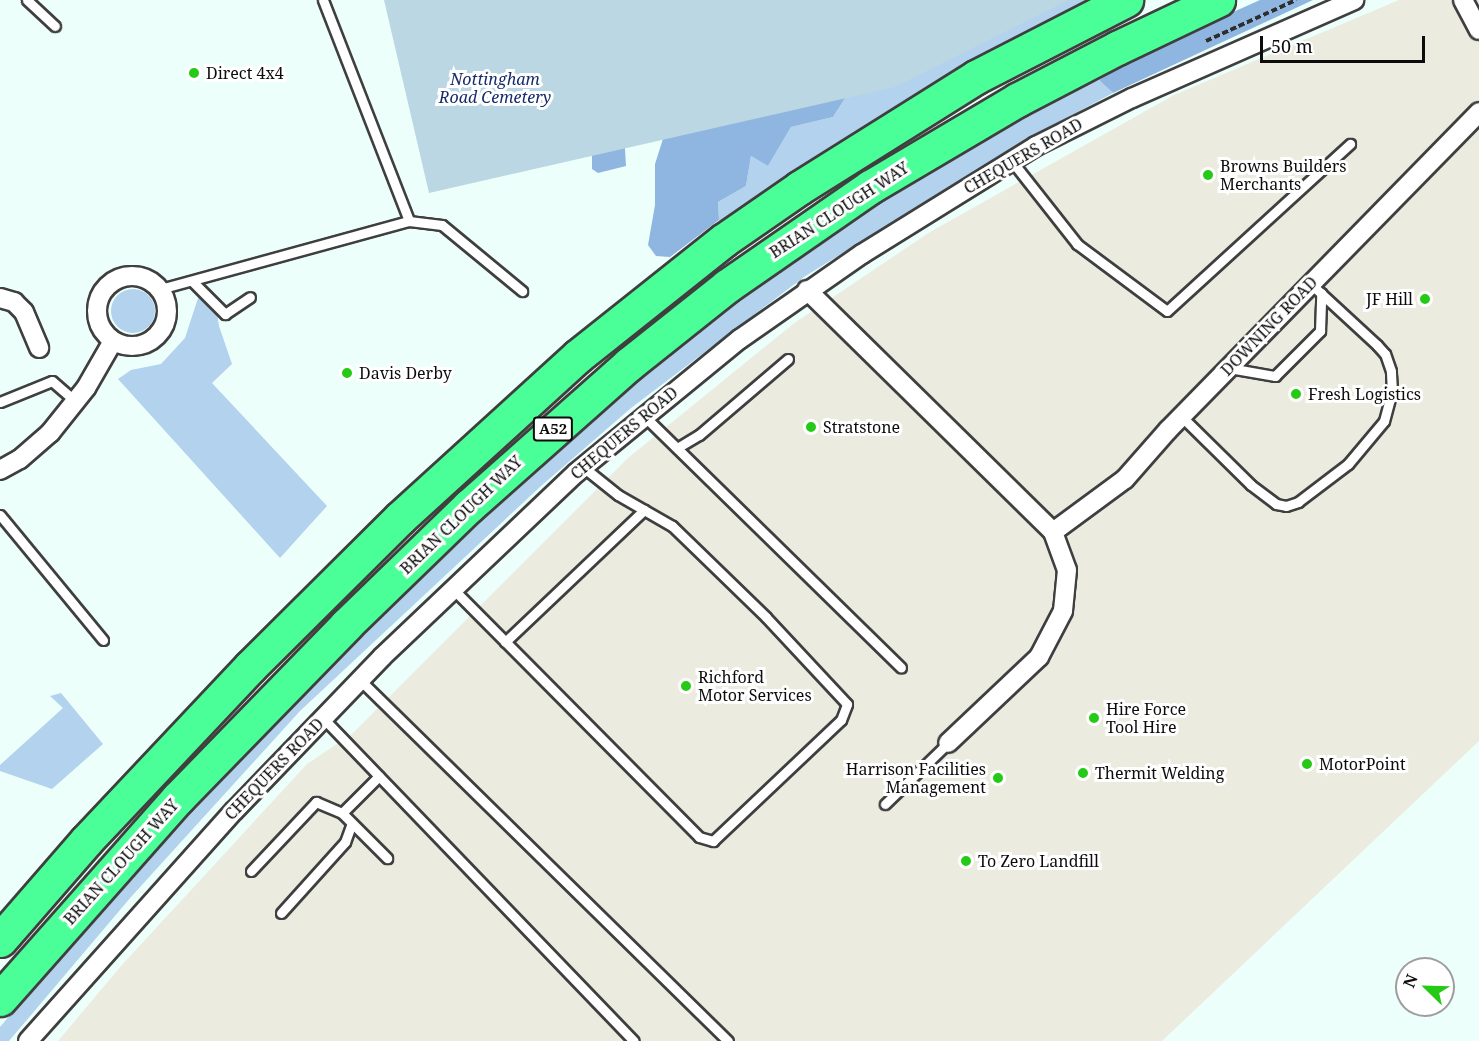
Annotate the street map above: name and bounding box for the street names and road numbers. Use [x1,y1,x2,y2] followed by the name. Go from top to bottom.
[960,114,1086,198] street label: CHEQUERS ROAD
[766,158,912,262] street label: BRIAN CLOUGH WAY
[1217,272,1321,380] street label: DOWNING ROAD
[567,383,681,483] street label: CHEQUERS ROAD
[532,417,574,441] road number: A52
[396,452,526,578] street label: BRIAN CLOUGH WAY
[221,714,327,824] street label: CHEQUERS ROAD
[60,796,182,928] street label: BRIAN CLOUGH WAY

